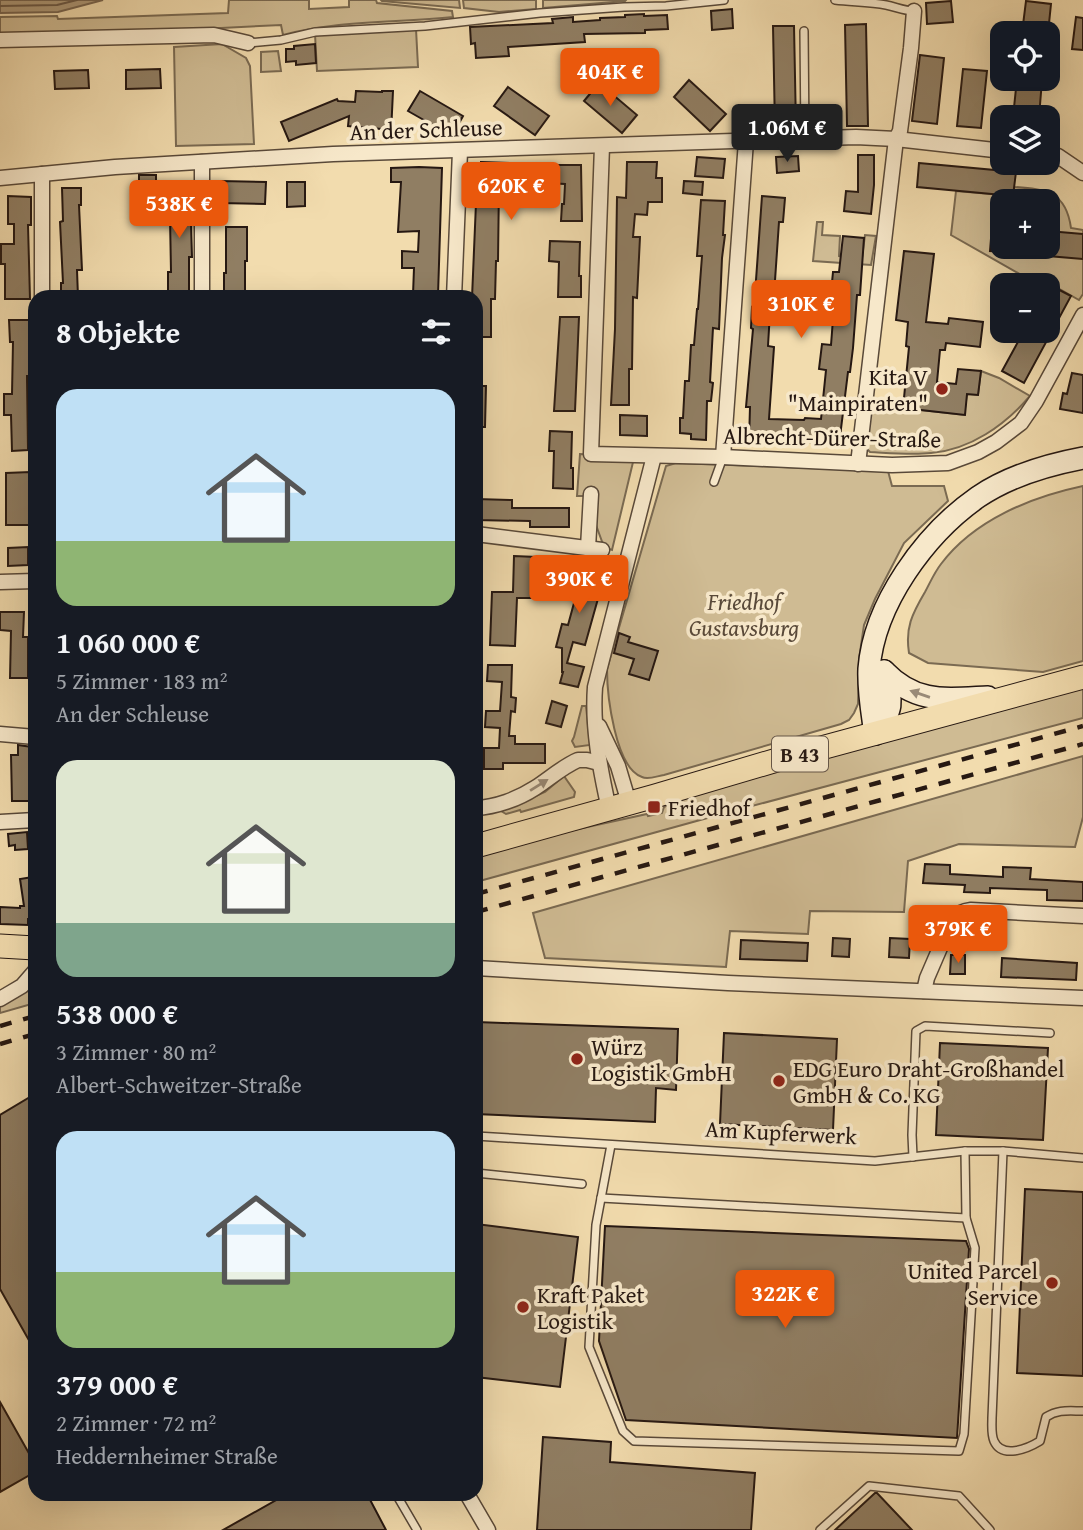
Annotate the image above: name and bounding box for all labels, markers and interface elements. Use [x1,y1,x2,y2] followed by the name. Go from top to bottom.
[990,21,1060,343] map controls
[990,21,1060,91] button: locate
[553,48,667,108] pin: 404K €
[576,54,644,87] text: 404K €
[722,104,852,164] pin: 1.06M €
[990,105,1060,175] button: layers
[349,110,503,148] street label: An der Schleuse
[747,110,827,143] text: 1.06M €
[454,162,568,222] pin: 620K €
[477,168,545,201] text: 620K €
[122,180,236,240] pin: 538K €
[145,186,213,219] text: 538K €
[990,189,1060,259] button: +
[990,273,1060,343] button: −
[744,280,858,340] pin: 310K €
[767,286,835,319] text: 310K €
[56,310,180,354] text: 8 Objekte
[417,313,455,351] icon: filters
[788,360,928,419] place label: Kita V "Mainpiraten"
[934,381,950,397] marker: Kita V "Mainpiraten"
[722,419,942,455] street label: Albrecht-Dürer-Straße
[193,435,319,561] icon: home
[522,556,636,615] pin: 390K €
[545,561,613,594] text: 390K €
[689,585,800,644] park label: Friedhof Gustavsburg
[56,620,200,664] text: 1 060 000 €
[56,664,227,697] text: 5 Zimmer · 183 m²
[909,688,930,698] one-way arrow
[56,697,209,730] text: An der Schleuse
[772,736,828,772] road number: B 43
[529,778,549,791] one-way arrow
[668,791,753,824] place label: Friedhof
[646,799,662,815] marker: Friedhof
[193,806,319,932] icon: home
[901,906,1015,965] pin: 379K €
[924,911,992,944] text: 379K €
[56,991,178,1035] text: 538 000 €
[591,1030,732,1089] place label: Würz Logistik GmbH
[56,1035,216,1068] text: 3 Zimmer · 80 m²
[569,1051,585,1067] marker: Würz Logistik GmbH
[793,1052,1064,1111] place label: EDG Euro Draht-Großhandel GmbH & Co. KG
[56,1068,302,1101] text: Albert-Schweitzer-Straße
[771,1073,787,1089] marker: EDG Euro Draht-Großhandel GmbH & Co. KG
[704,1112,858,1152] street label: Am Kupferwerk
[193,1177,319,1303] icon: home
[907,1254,1038,1313] place label: United Parcel Service
[728,1270,842,1330] pin: 322K €
[1044,1275,1060,1291] marker: United Parcel Service
[751,1276,819,1309] text: 322K €
[537,1278,645,1337] place label: Kraft Paket Logistik
[515,1299,531,1315] marker: Kraft Paket Logistik
[56,1362,178,1406] text: 379 000 €
[56,1406,216,1439] text: 2 Zimmer · 72 m²
[56,1439,278,1472] text: Heddernheimer Straße

